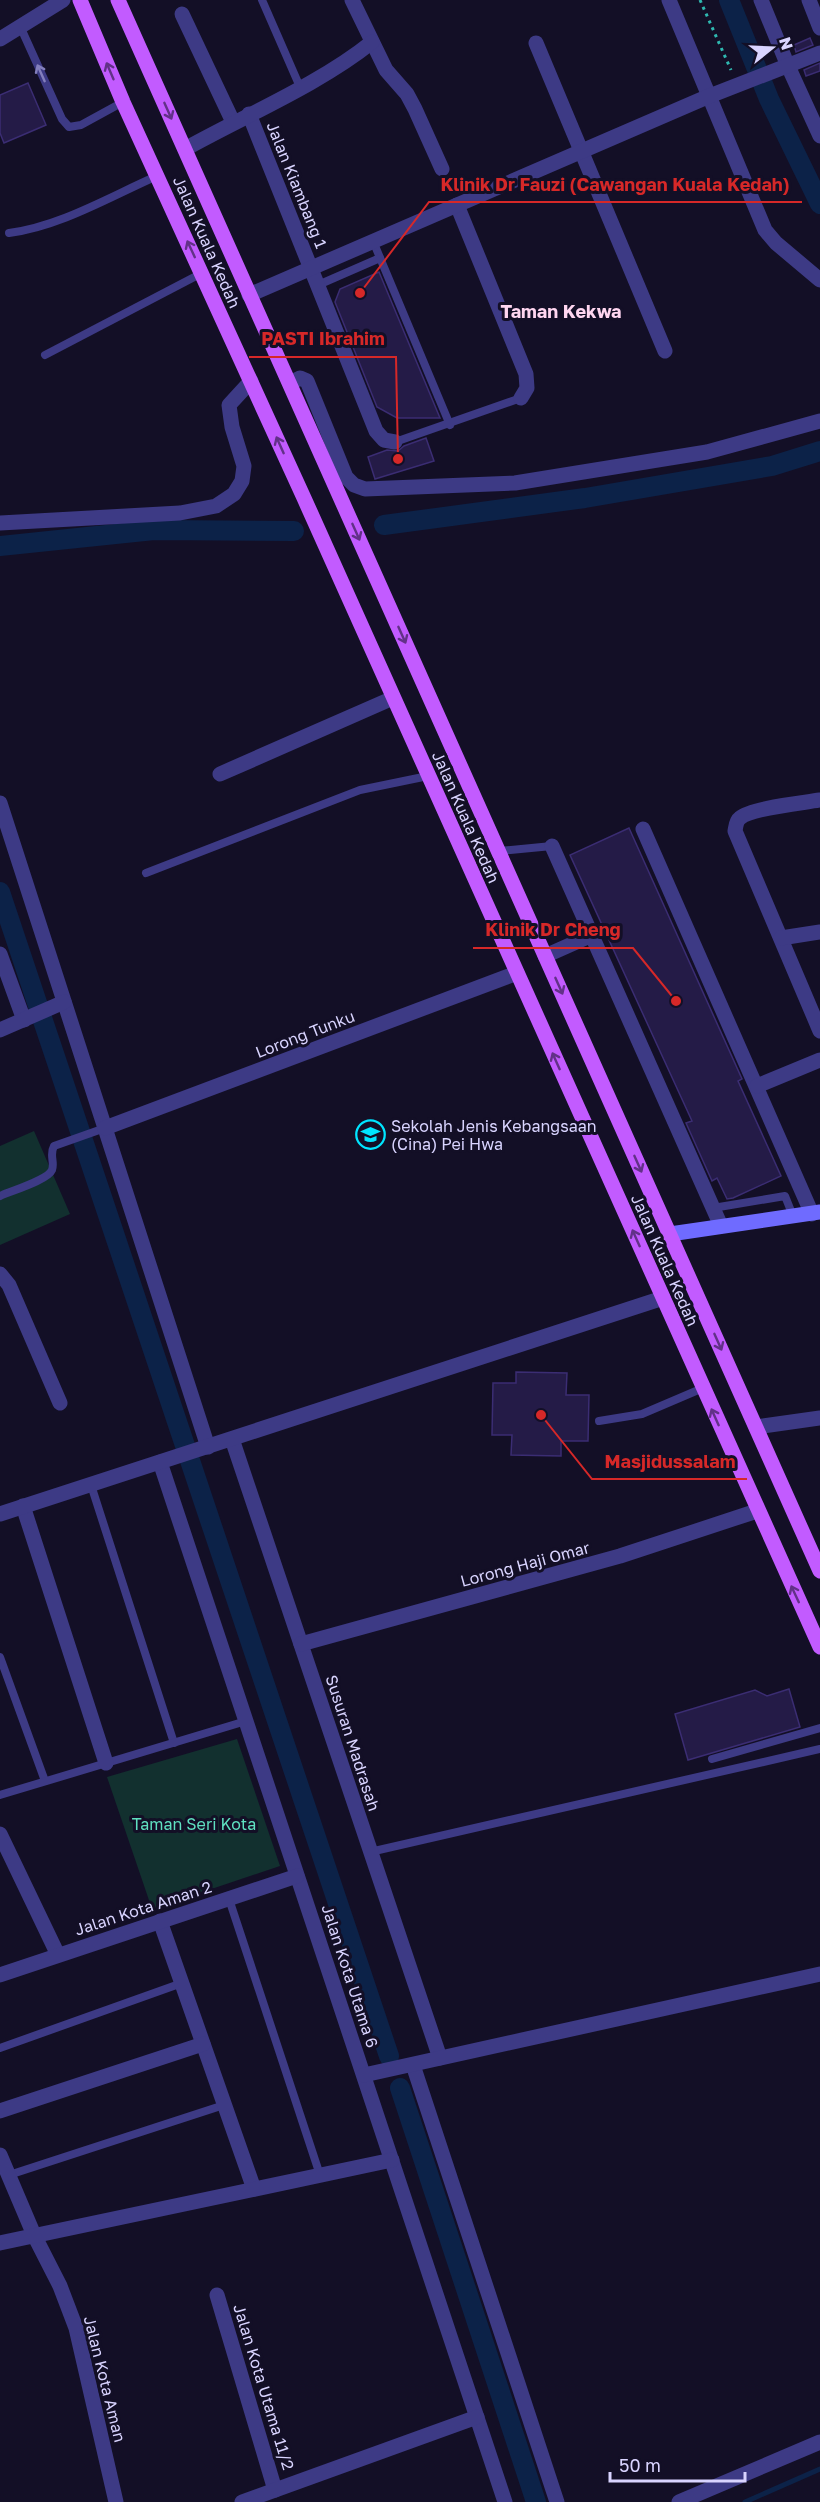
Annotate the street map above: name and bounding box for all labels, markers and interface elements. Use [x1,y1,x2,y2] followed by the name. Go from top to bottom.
[742,18,802,78] north arrow
[775,34,798,52] text: N
[104,62,115,81] one-way arrow
[35,64,47,82] one-way arrow
[163,101,174,119] one-way arrow
[262,119,332,251] street label: Jalan Kiambang 1
[429,166,802,202] callout: Klinik Dr Fauzi (Cawangan Kuala Kedah)
[169,173,245,311] street label: Jalan Kuala Kedah
[440,173,790,195] text: Klinik Dr Fauzi (Cawangan Kuala Kedah)
[184,240,196,258] one-way arrow
[500,300,622,322] district label: Taman Kekwa
[249,321,396,357] callout: PASTI Ibrahim
[261,327,385,349] text: PASTI Ibrahim
[274,436,285,454] one-way arrow
[351,523,363,541] one-way arrow
[397,626,408,644] one-way arrow
[428,748,504,886] street label: Jalan Kuala Kedah
[473,912,633,948] callout: Klinik Dr Cheng
[485,918,621,940] text: Klinik Dr Cheng
[553,976,565,994] one-way arrow
[253,1006,357,1062] street label: Lorong Tunku
[550,1052,561,1070] one-way arrow
[391,1116,597,1154] place label: Sekolah Jenis Kebangsaan (Cina) Pei Hwa
[354,1119,386,1151] school or university icon: Sekolah Jenis Kebangsaan (Cina) Pei Hwa
[633,1154,645,1172] one-way arrow
[627,1191,703,1329] street label: Jalan Kuala Kedah
[630,1230,642,1248] one-way arrow
[713,1333,724,1351] one-way arrow
[709,1408,721,1426] one-way arrow
[592,1443,747,1479] callout: Masjidussalam
[604,1450,736,1472] text: Masjidussalam
[458,1537,592,1591] street label: Lorong Haji Omar
[789,1586,801,1604] one-way arrow
[322,1672,384,1814] street label: Susuran Madrasah
[132,1814,256,1834] park label: Taman Seri Kota
[72,1876,214,1940] street label: Jalan Kota Aman 2
[317,1902,383,2050] street label: Jalan Kota Utama 6
[229,2302,299,2472] street label: Jalan Kota Utama 11/2
[80,2314,130,2444] street label: Jalan Kota Aman
[610,2445,745,2483] scale bar
[619,2454,661,2476] text: 50 m

